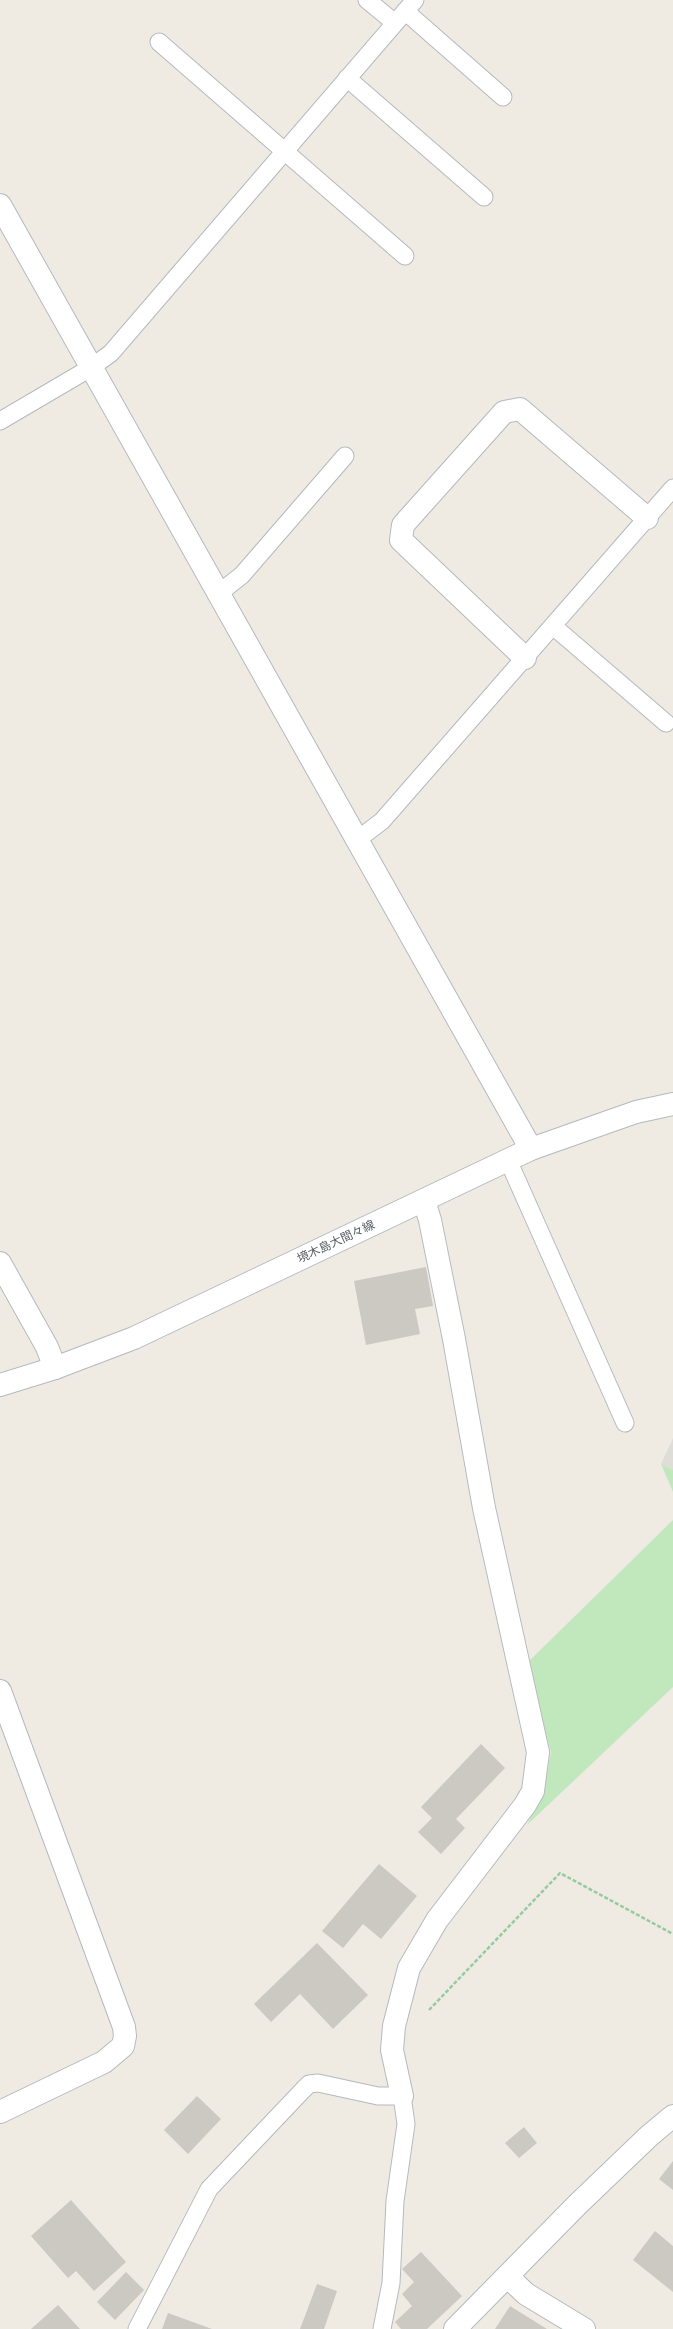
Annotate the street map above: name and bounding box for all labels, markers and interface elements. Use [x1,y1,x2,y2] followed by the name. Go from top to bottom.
[295,1218,377,1266] street label: 境木島大間々線

